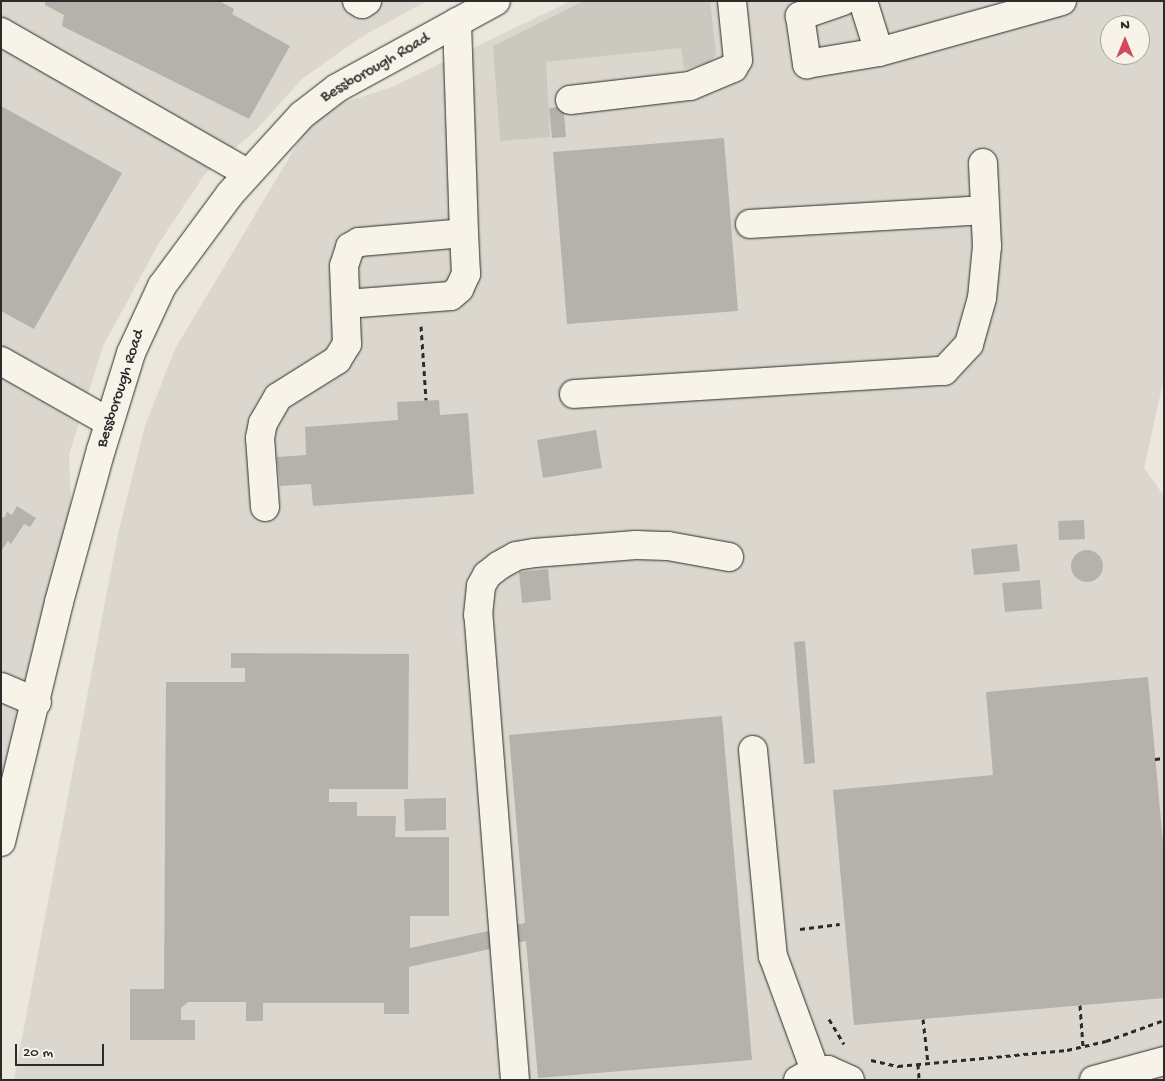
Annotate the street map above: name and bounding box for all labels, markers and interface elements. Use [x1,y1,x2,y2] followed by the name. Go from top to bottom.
[1100,15,1150,65] north arrow
[1120,17,1130,34] text: N
[318,30,434,108] street label: Bessborough Road
[94,328,150,450] street label: Bessborough Road
[18,1034,106,1066] scale bar
[23,1044,53,1062] text: 20 m

